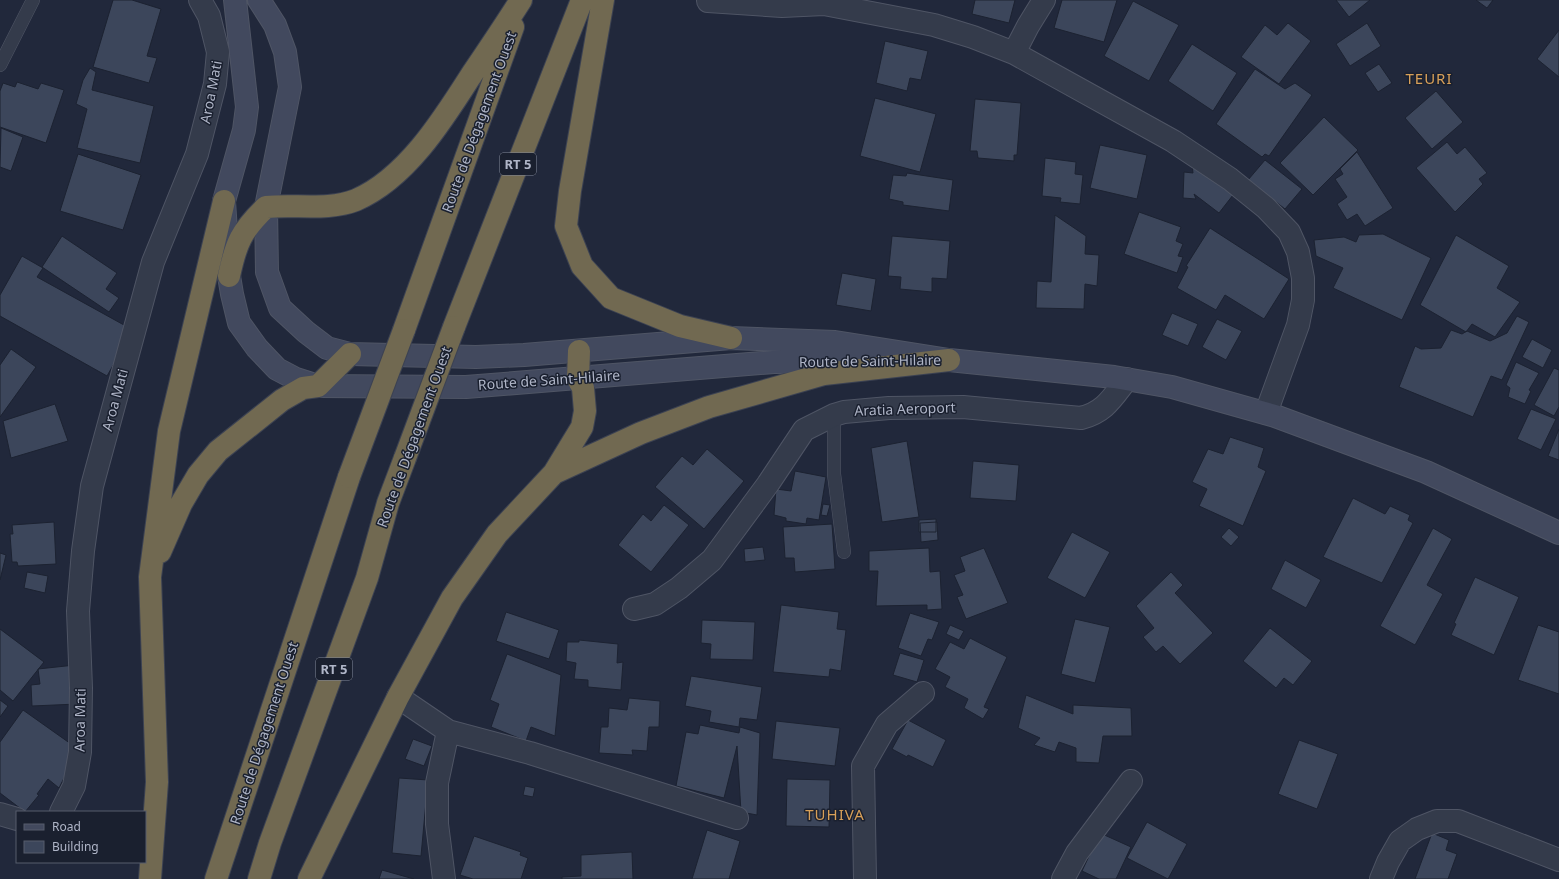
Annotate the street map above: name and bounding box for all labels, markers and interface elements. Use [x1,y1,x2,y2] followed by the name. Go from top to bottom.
[437,29,520,215] street label: Route de Dégagement Ouest
[195,59,226,125] street label: Aroa Mati
[1405,68,1453,88] district label: TEURI
[500,153,536,175] road number: RT 5
[372,344,455,530] street label: Route de Dégagement Ouest
[799,350,941,371] street label: Route de Saint-Hilaire
[477,365,621,394] street label: Route de Saint-Hilaire
[97,367,132,433] street label: Aroa Mati
[854,397,956,420] street label: Aratia Aeroport
[225,639,302,827] street label: Route de Dégagement Ouest
[316,658,352,680] road number: RT 5
[69,688,90,752] street label: Aroa Mati
[805,804,865,824] district label: TUHIVA
[16,811,146,863] legend
[52,818,81,835] text: Road
[52,838,99,855] text: Building

